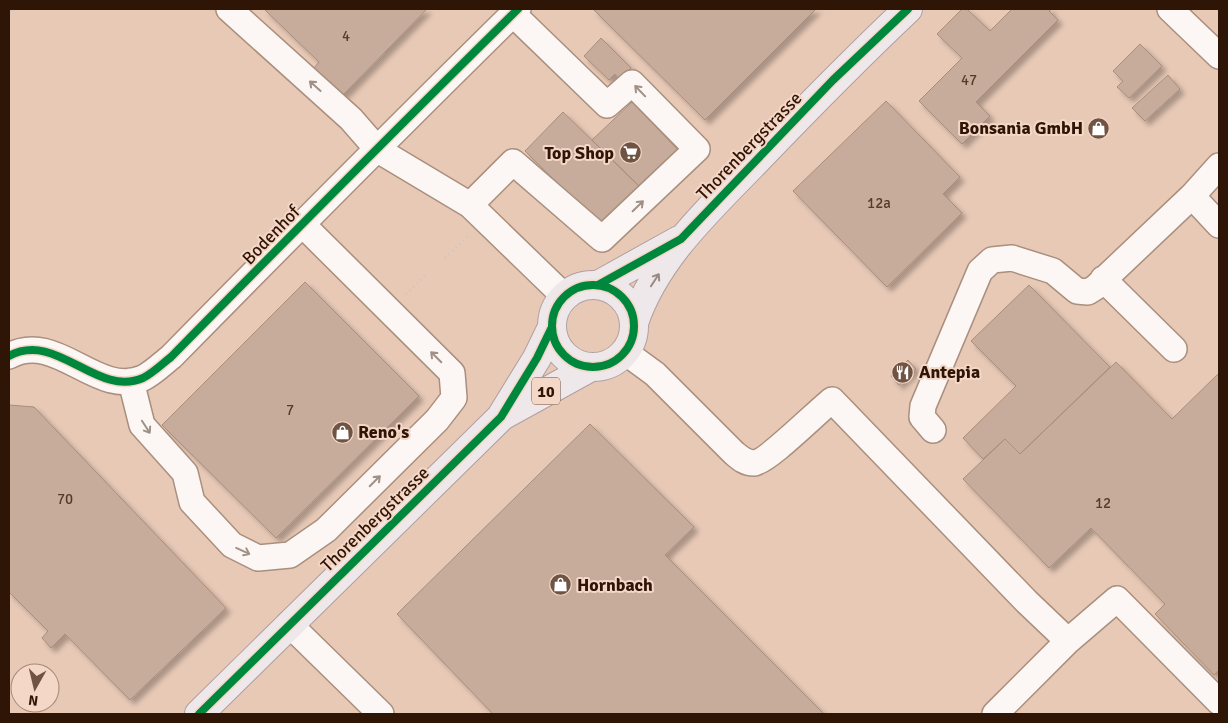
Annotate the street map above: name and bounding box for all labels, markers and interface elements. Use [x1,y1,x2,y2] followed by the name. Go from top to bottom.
[342,27,350,45] house number: 4
[961,71,977,89] house number: 47
[309,80,322,92] one-way arrow
[634,85,646,98] one-way arrow
[692,87,806,205] street label: Thorenbergstrasse
[1087,116,1111,140] shop icon: Bonsania GmbH
[959,117,1083,139] place label: Bonsania GmbH
[618,141,642,165] supermarket icon: Top Shop
[544,142,614,164] place label: Top Shop
[867,194,891,212] house number: 12a
[237,200,305,269] street label: Bodenhof
[631,200,644,212] one-way arrow
[650,273,661,287] one-way arrow
[430,350,442,363] one-way arrow
[891,360,915,384] restaurant icon: Antepia
[919,361,980,383] place label: Antepia
[532,378,560,404] road number: 10
[286,401,294,419] house number: 7
[140,420,151,434] one-way arrow
[330,420,354,444] shop icon: Reno's
[358,421,409,443] place label: Reno's
[316,462,434,576] street label: Thorenbergstrasse
[369,475,382,487] one-way arrow
[57,490,73,508] house number: 70
[1095,494,1111,512] house number: 12
[235,547,250,556] one-way arrow
[549,573,573,597] shop icon: Hornbach
[577,574,653,596] place label: Hornbach
[10,663,60,713] north arrow
[27,691,39,709] text: N

